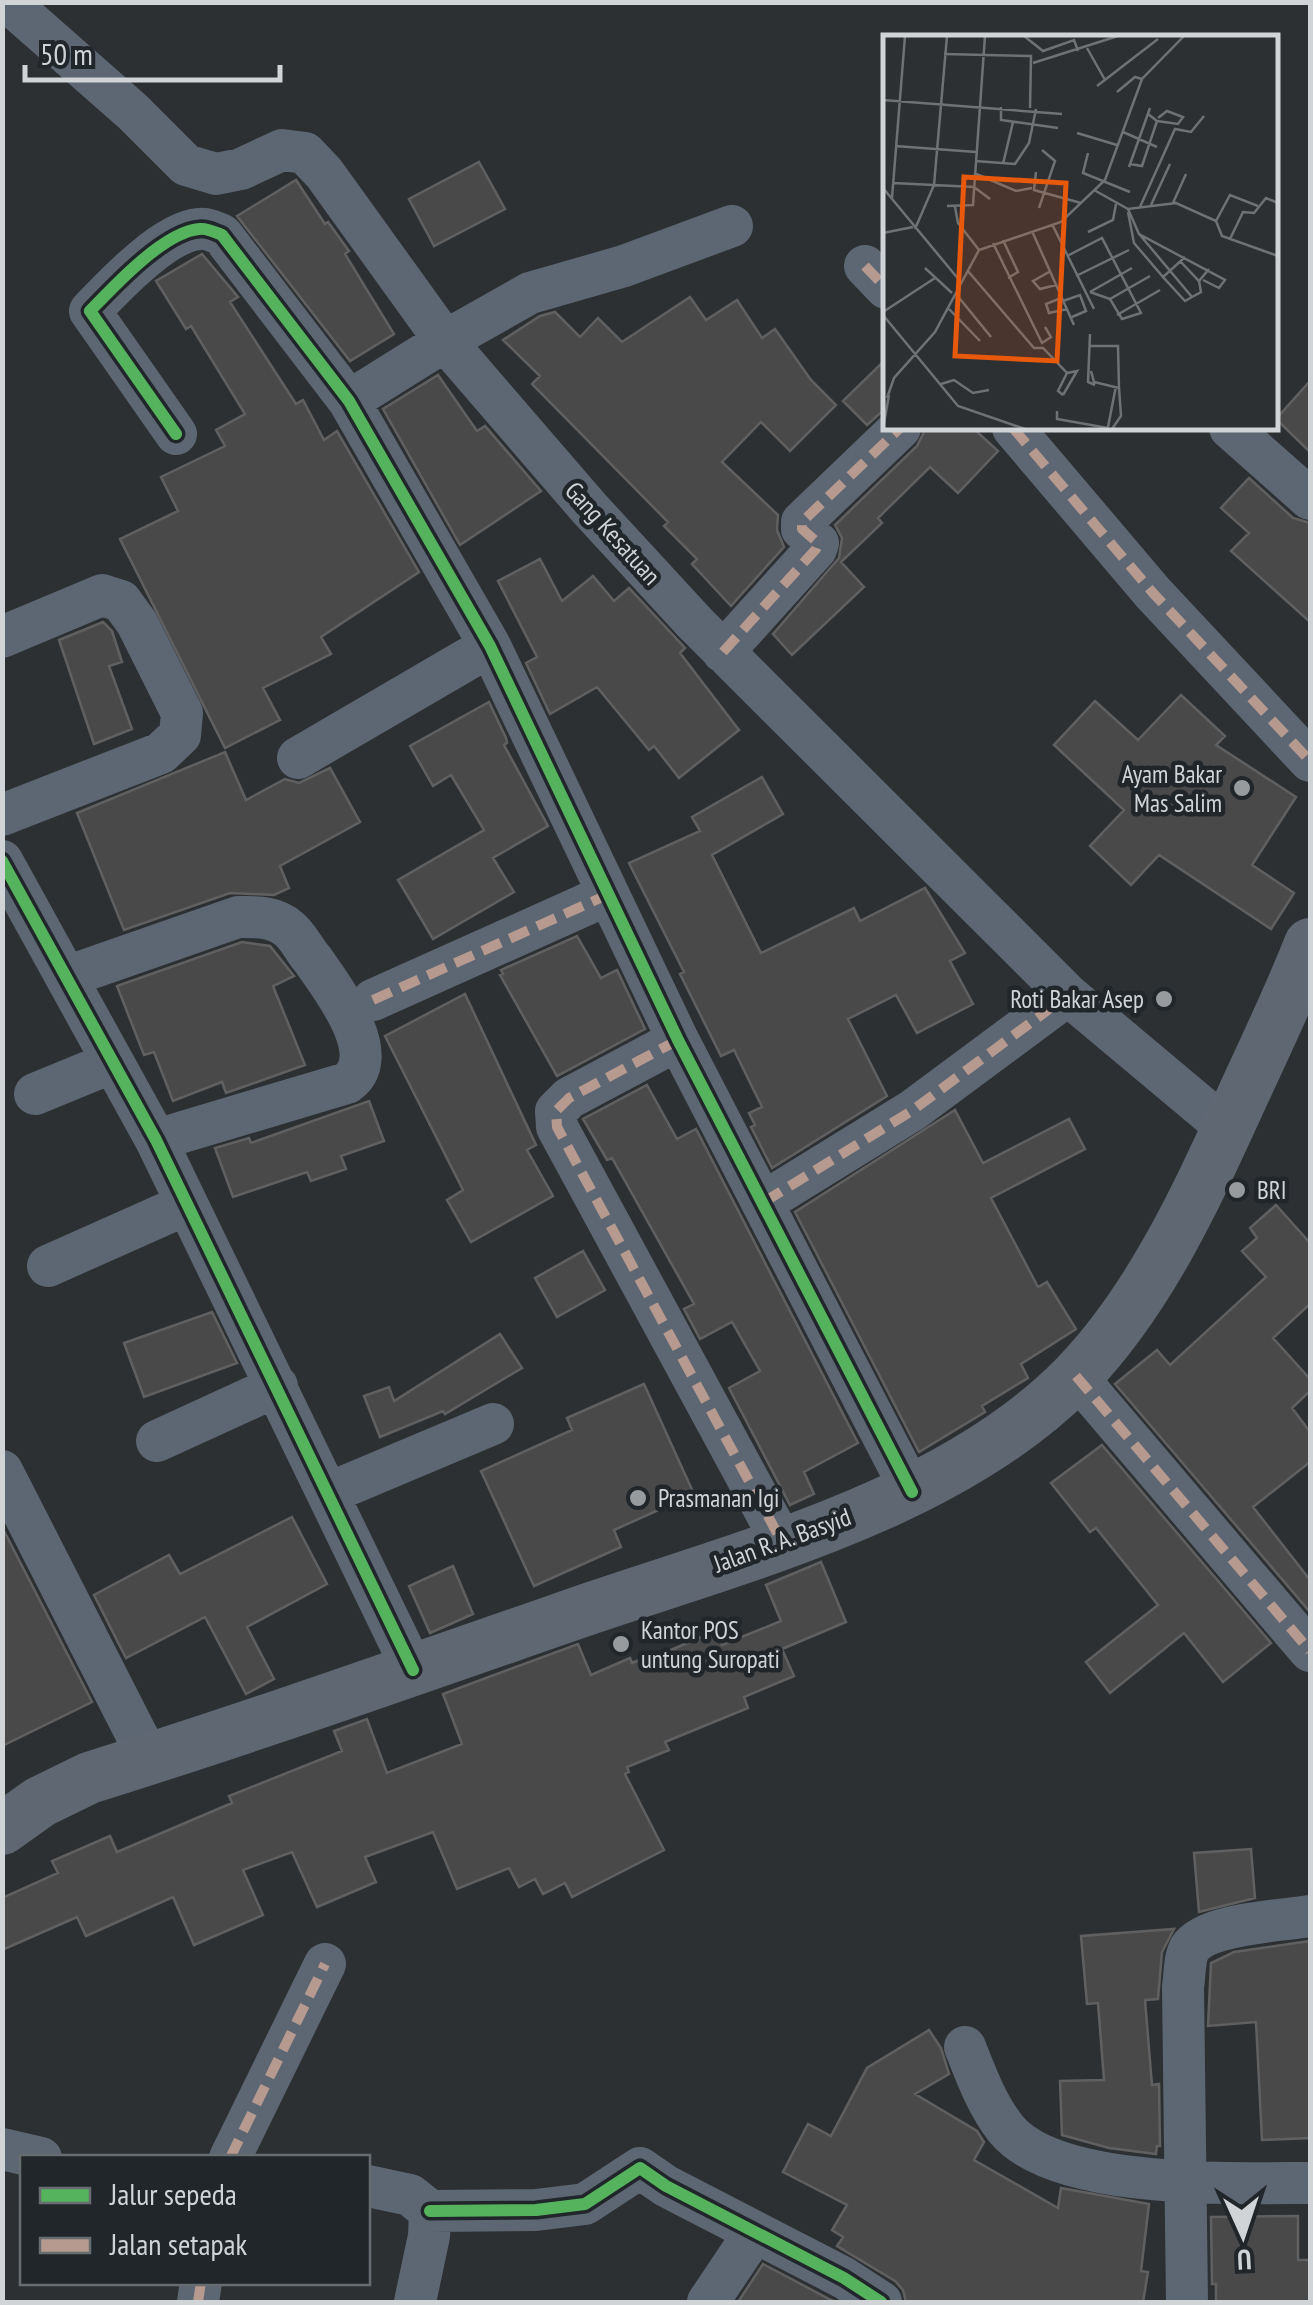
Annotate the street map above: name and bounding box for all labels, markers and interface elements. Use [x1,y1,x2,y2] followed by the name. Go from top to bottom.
[25,20,280,82] scale bar
[40,34,93,73] text: 50 m
[883,35,1278,430] inset map
[558,475,668,591] street label: Gang Kesatuan
[1122,758,1222,819] place label: Ayam Bakar Mas Salim
[1231,777,1253,799] marker: Ayam Bakar Mas Salim
[1010,983,1144,1015] place label: Roti Bakar Asep
[1153,988,1175,1010] marker: Roti Bakar Asep
[1257,1174,1287,1206] place label: BRI
[1226,1179,1248,1201] marker: BRI
[658,1482,779,1514] place label: Prasmanan Igi
[627,1487,649,1509] marker: Prasmanan Igi
[708,1500,855,1580] street label: Jalan R. A. Basyid
[641,1614,780,1675] place label: Kantor POS untung Suropati
[610,1633,632,1655] marker: Kantor POS untung Suropati
[20,2155,370,2285] legend
[109,2174,237,2213] text: Jalur sepeda
[1193,2185,1293,2285] north arrow
[109,2224,248,2263] text: Jalan setapak
[1236,2242,1253,2279] text: U

